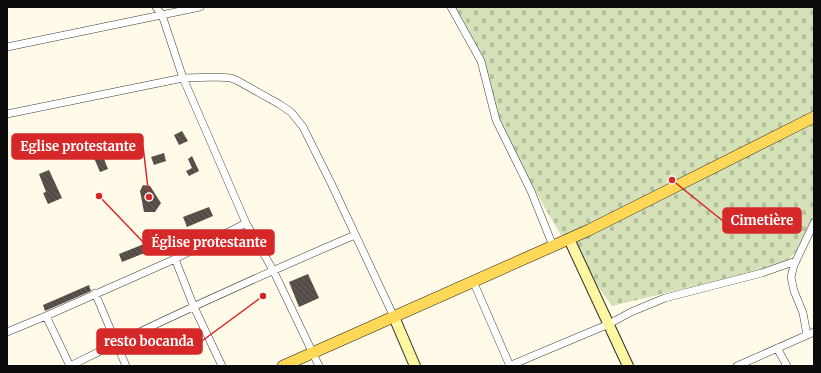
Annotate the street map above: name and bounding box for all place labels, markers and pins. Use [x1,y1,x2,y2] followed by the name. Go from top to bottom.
[12,134,143,159] callout: Eglise protestante
[723,208,801,233] callout: Cimetière
[143,230,274,255] callout: Église protestante
[97,329,202,354] callout: resto bocanda

